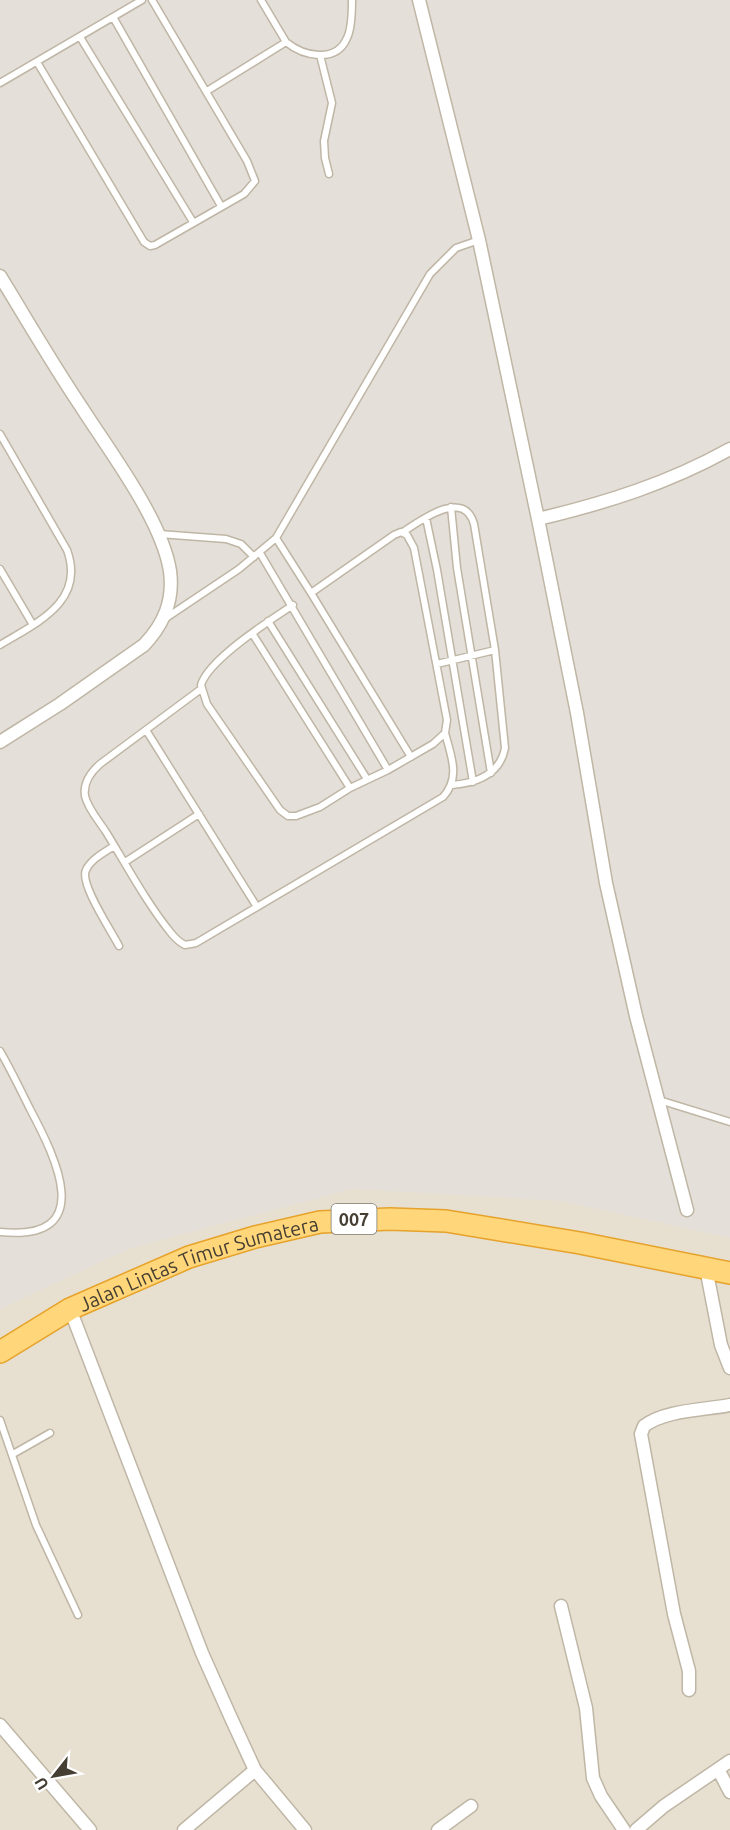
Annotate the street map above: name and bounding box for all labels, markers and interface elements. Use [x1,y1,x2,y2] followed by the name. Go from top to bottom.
[332,1204,376,1234] road number: 007
[75,1211,320,1315] street label: Jalan Lintas Timur Sumatera
[24,1746,84,1806] north arrow
[31,1774,52,1793] text: U

